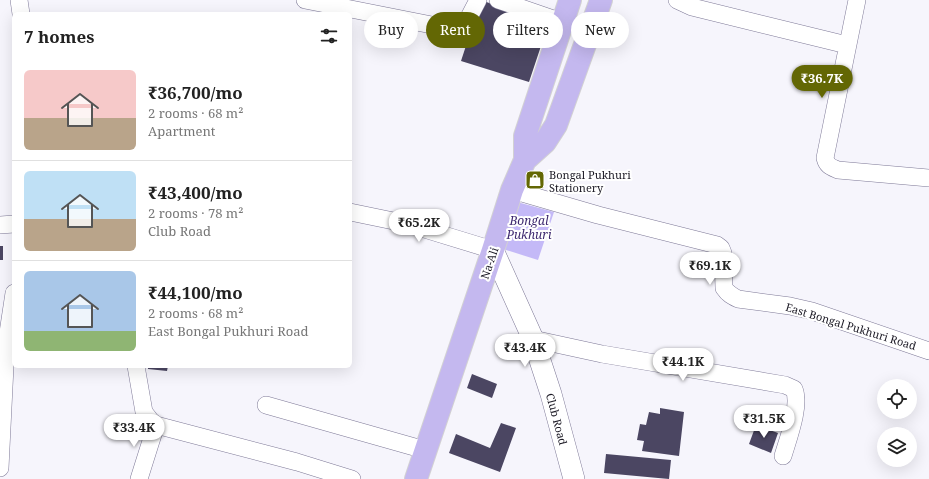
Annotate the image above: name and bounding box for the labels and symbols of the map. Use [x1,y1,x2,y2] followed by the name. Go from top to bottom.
[789,65,855,99] pin: ₹36.7K
[549,167,631,195] place label: Bongal Pukhuri Stationery
[524,169,546,191] shop icon: Bongal Pukhuri Stationery
[386,209,452,243] pin: ₹65.2K
[505,212,552,243] water label: Bongal Pukhuri
[477,245,502,281] street label: Na-Ali
[677,252,743,286] pin: ₹69.1K
[784,299,918,353] street label: East Bongal Pukhuri Road
[492,334,558,368] pin: ₹43.4K
[650,348,716,382] pin: ₹44.1K
[543,391,571,447] street label: Club Road
[731,405,797,439] pin: ₹31.5K
[101,414,167,448] pin: ₹33.4K

